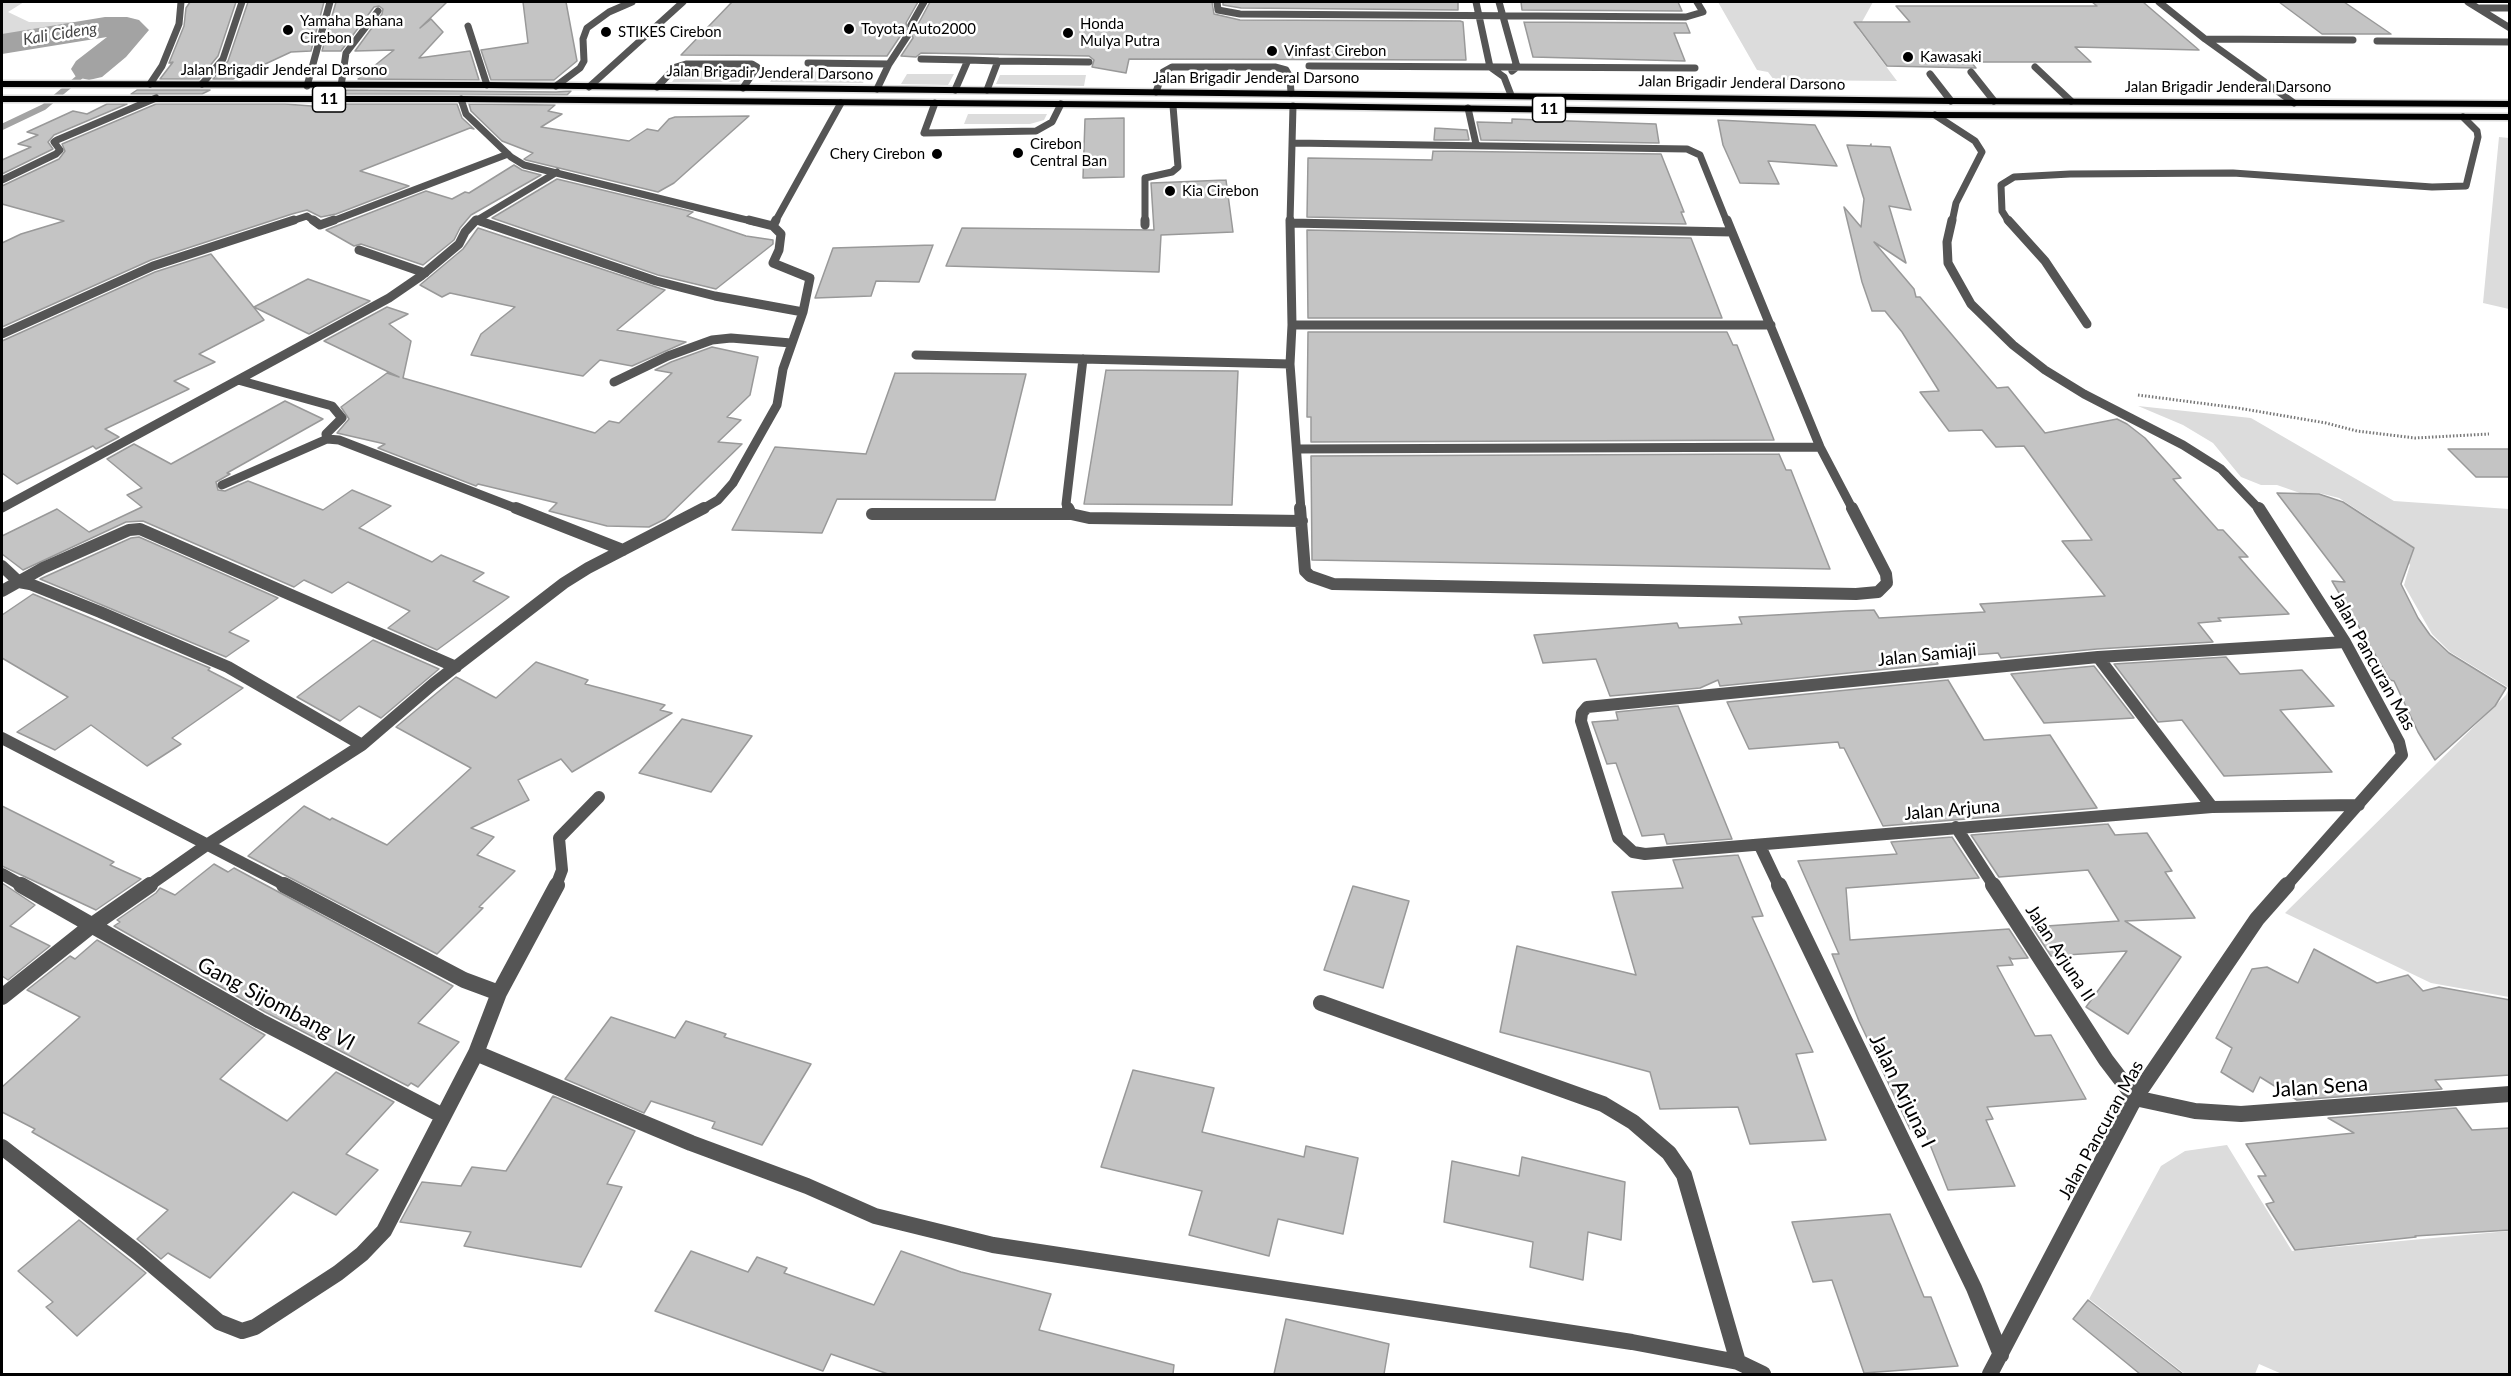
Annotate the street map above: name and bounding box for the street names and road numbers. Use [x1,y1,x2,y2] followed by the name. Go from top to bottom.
[181,61,387,79] street label: Jalan Brigadir Jenderal Darsono
[667,62,873,84] street label: Jalan Brigadir Jenderal Darsono
[1153,69,1359,87] street label: Jalan Brigadir Jenderal Darsono
[1639,72,1845,94] street label: Jalan Brigadir Jenderal Darsono
[2125,78,2331,96] street label: Jalan Brigadir Jenderal Darsono
[312,86,346,112] road number: 11
[1532,96,1566,122] road number: 11
[2326,588,2420,734] street label: Jalan Pancuran Mas
[1876,639,1978,671] street label: Jalan Samiaji
[1903,795,2001,825] street label: Jalan Arjuna
[2021,901,2099,1005] street label: Jalan Arjuna II
[193,952,359,1056] street label: Gang Sijombang VI
[1864,1030,1940,1152] street label: Jalan Arjuna I
[2054,1057,2148,1203] street label: Jalan Pancuran Mas
[2271,1071,2369,1103] street label: Jalan Sena

